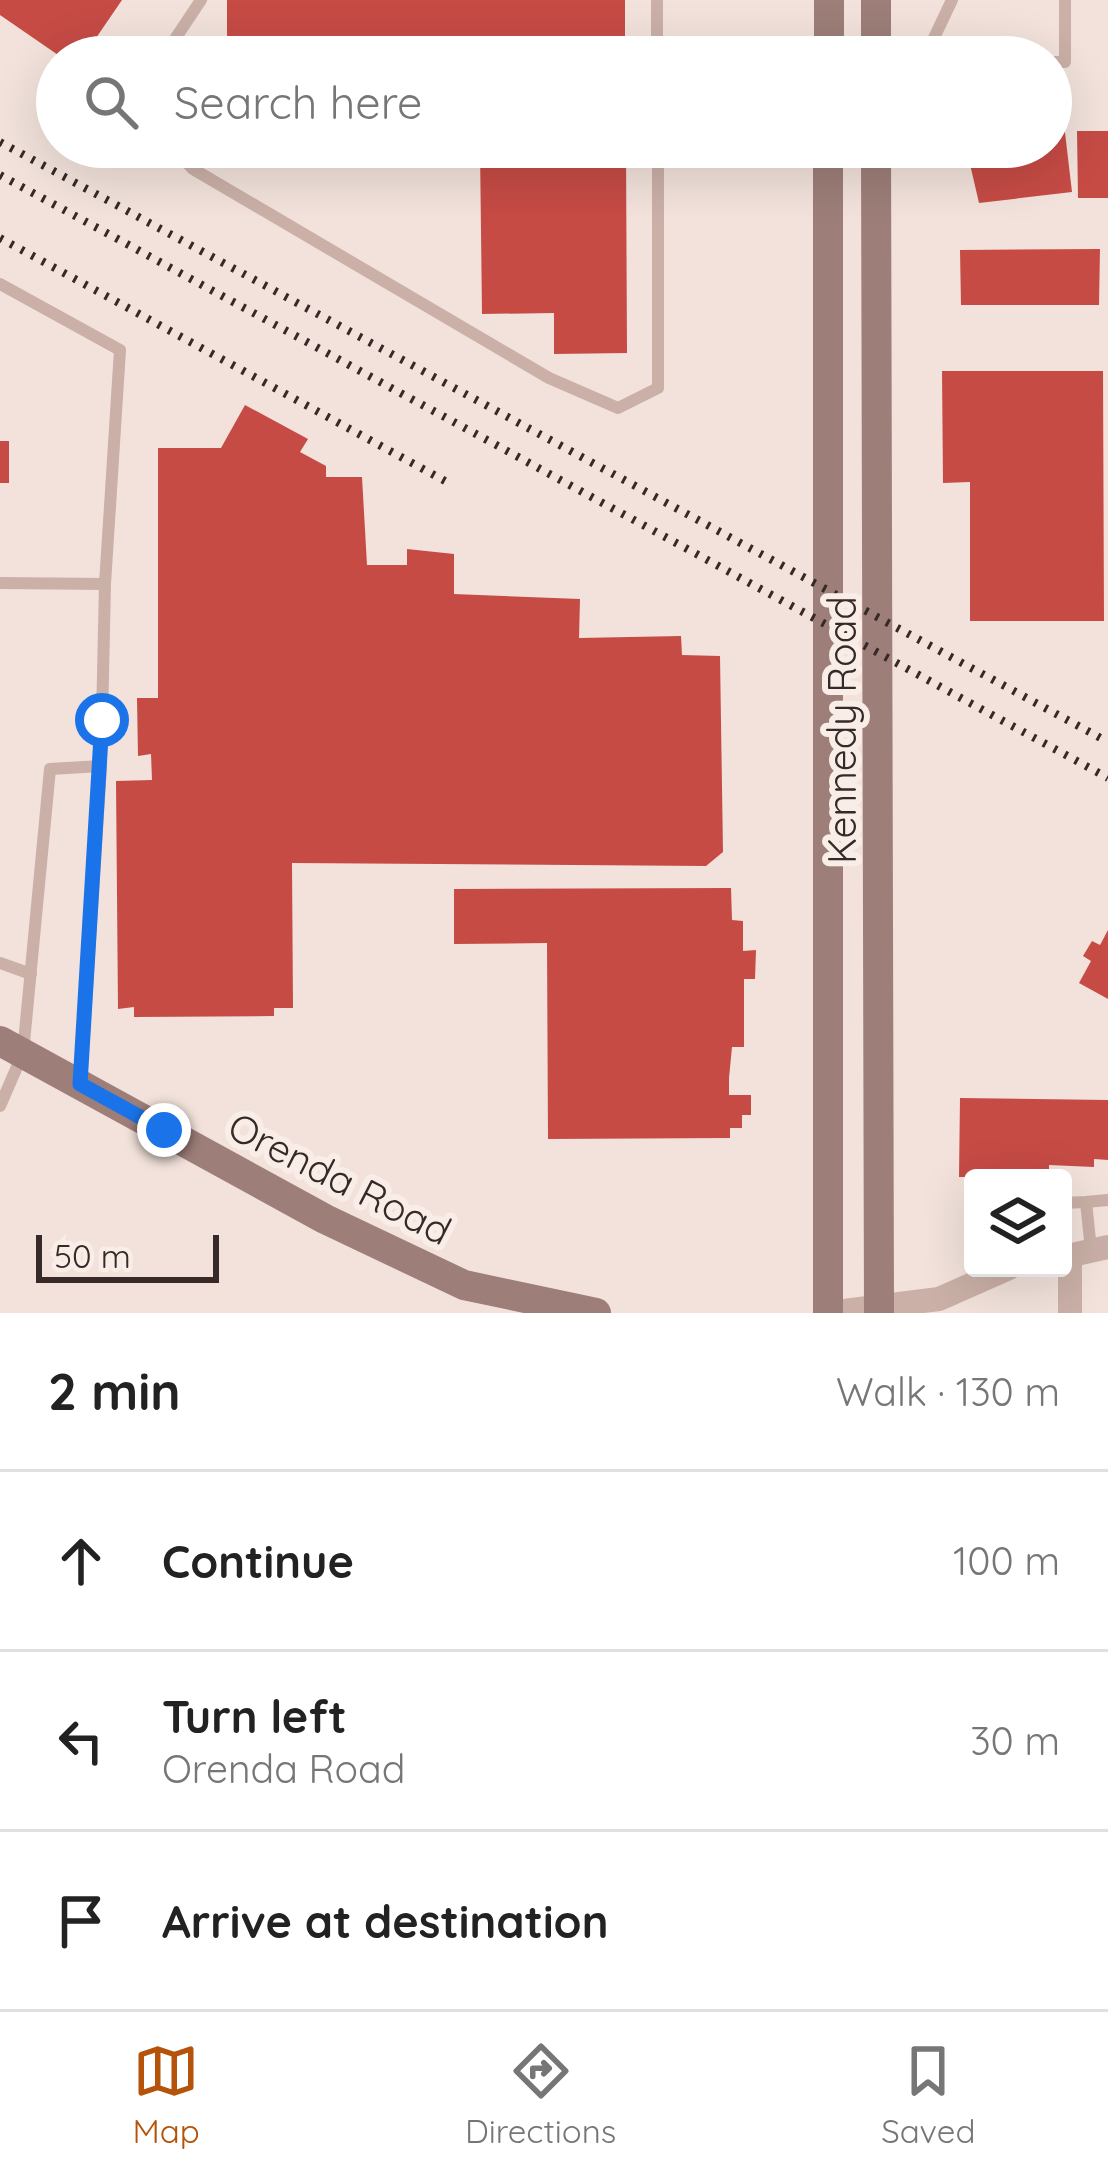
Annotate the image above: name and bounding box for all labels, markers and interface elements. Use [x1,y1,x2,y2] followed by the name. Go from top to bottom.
[36,36,1072,168] search box
[78,69,144,135] icon: search
[174,74,422,130] text: Search here
[817,596,866,864] street label: Kennedy Road
[75,693,129,747] route start
[220,1101,460,1255] street label: Orenda Road
[137,1103,191,1157] route end
[964,1169,1072,1277] map controls
[964,1169,1072,1277] button: layers
[36,1229,219,1282] scale bar
[54,1235,131,1276] text: 50 m
[48,1359,181,1423] text: 2 min
[836,1367,1060,1416] text: Walk · 130 m
[48,1528,114,1594] icon: ahead
[162,1533,354,1589] text: Continue
[953,1536,1060,1585] text: 100 m
[162,1688,347,1744] text: Turn left
[48,1708,114,1774] icon: left
[970,1716,1060,1765] text: 30 m
[162,1744,405,1793] text: Orenda Road
[48,1888,114,1954] icon: arrive
[162,1893,608,1949] text: Arrive at destination
[133,2038,200,2151] tab: Map
[465,2038,616,2151] tab: Directions
[881,2038,975,2151] tab: Saved

